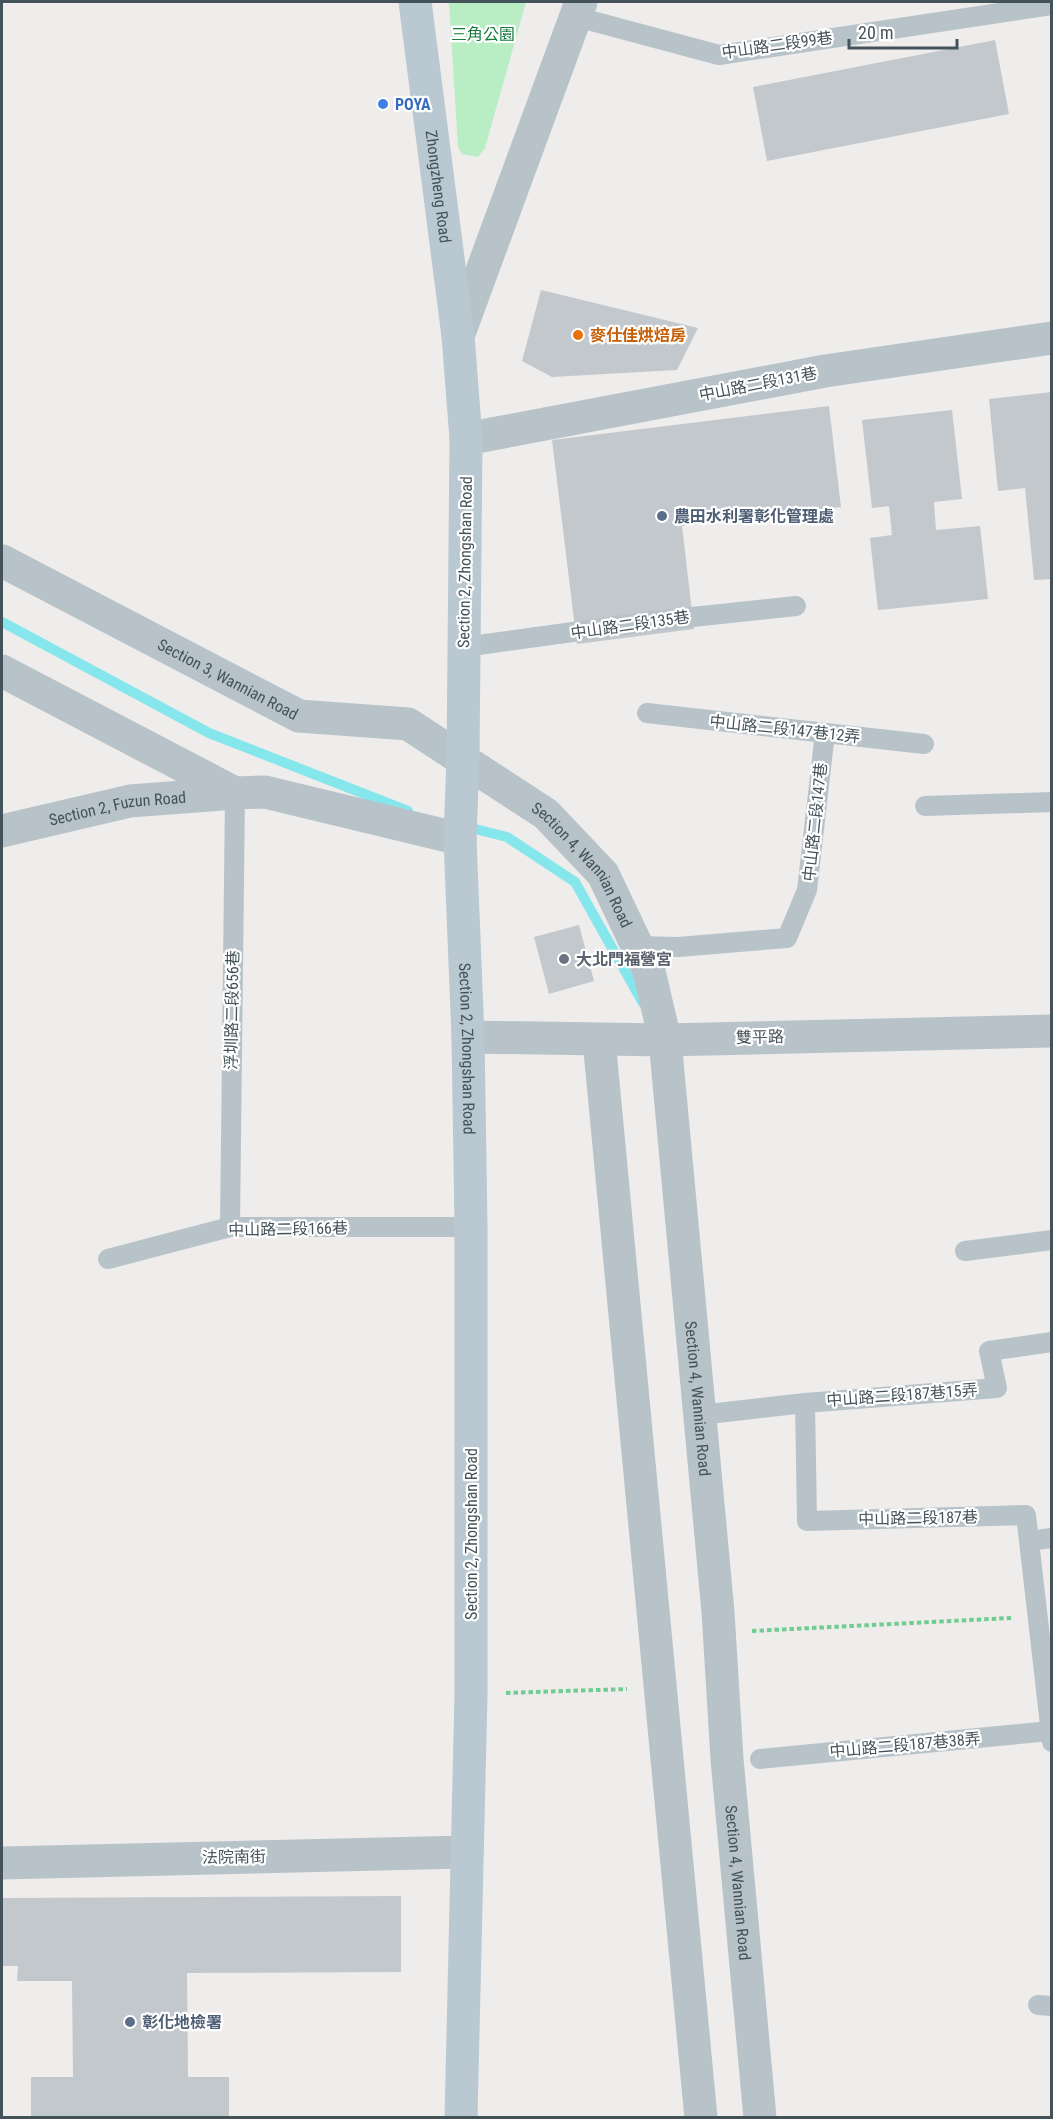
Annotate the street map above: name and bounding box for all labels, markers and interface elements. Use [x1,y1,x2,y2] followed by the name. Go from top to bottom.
[849,12,957,50] scale bar
[858,22,893,43] text: 20 m
[451,25,515,44] park label: 三角公園
[720,28,834,62] street label: 中山路二段99巷
[395,95,431,114] place label: POYA
[376,97,390,111] marker: POYA
[422,129,455,244] street label: Zhongzheng Road
[590,326,686,345] place label: 麥仕佳烘焙房
[571,328,585,342] marker: 麥仕佳烘焙房
[697,363,819,405] street label: 中山路二段131巷
[454,476,476,648] street label: Section 2, Zhongshan Road
[674,507,834,526] place label: 農田水利署彰化管理處
[655,509,669,523] marker: 農田水利署彰化管理處
[569,607,691,643] street label: 中山路二段135巷
[155,635,302,723] street label: Section 3, Wannian Road
[709,712,861,746] street label: 中山路二段147巷12弄
[799,761,831,883] street label: 中山路二段147巷
[47,787,187,829] street label: Section 2, Fuzun Road
[528,798,636,931] street label: Section 4, Wannian Road
[221,950,243,1070] street label: 浮圳路二段656巷
[576,950,672,969] place label: 大北門福營宮
[557,952,571,966] marker: 大北門福營宮
[456,962,479,1135] street label: Section 2, Zhongshan Road
[736,1027,784,1047] street label: 雙平路
[228,1218,348,1240] street label: 中山路二段166巷
[682,1320,715,1477] street label: Section 4, Wannian Road
[826,1380,978,1410] street label: 中山路二段187巷15弄
[462,1448,481,1620] street label: Section 2, Zhongshan Road
[858,1507,978,1529] street label: 中山路二段187巷
[829,1729,981,1761] street label: 中山路二段187巷38弄
[722,1804,755,1961] street label: Section 4, Wannian Road
[202,1847,266,1867] street label: 法院南街
[142,2013,222,2032] place label: 彰化地檢署
[123,2015,137,2029] marker: 彰化地檢署

